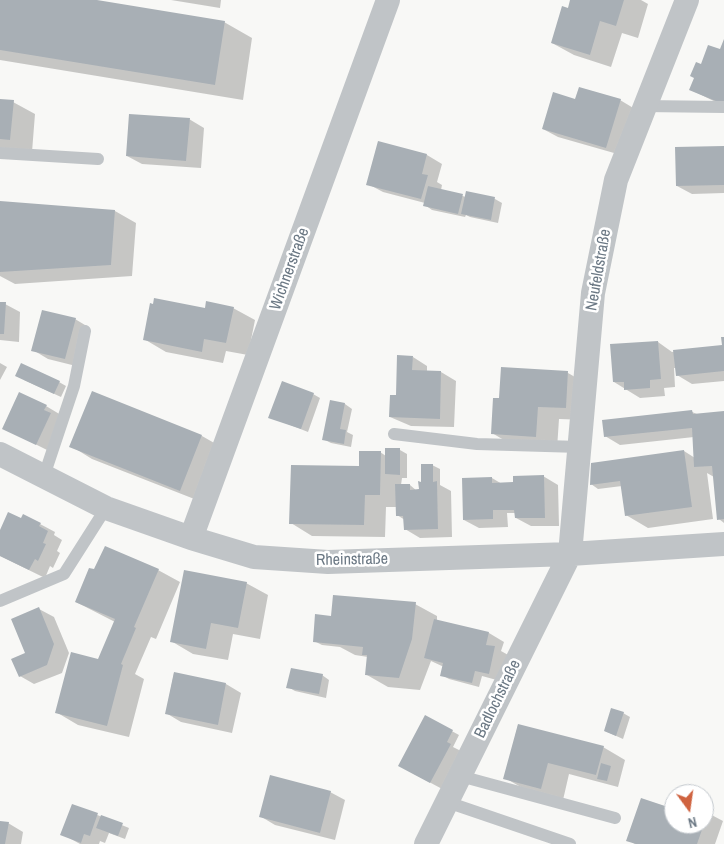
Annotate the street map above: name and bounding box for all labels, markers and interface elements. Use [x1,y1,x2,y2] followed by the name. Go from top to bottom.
[266,225,314,313] street label: Wichnerstraße
[582,228,616,312] street label: Neufeldstraße
[316,550,388,570] street label: Rheinstraße
[471,657,525,741] street label: Badlochstraße
[664,784,714,834] north arrow
[686,813,699,832] text: N

